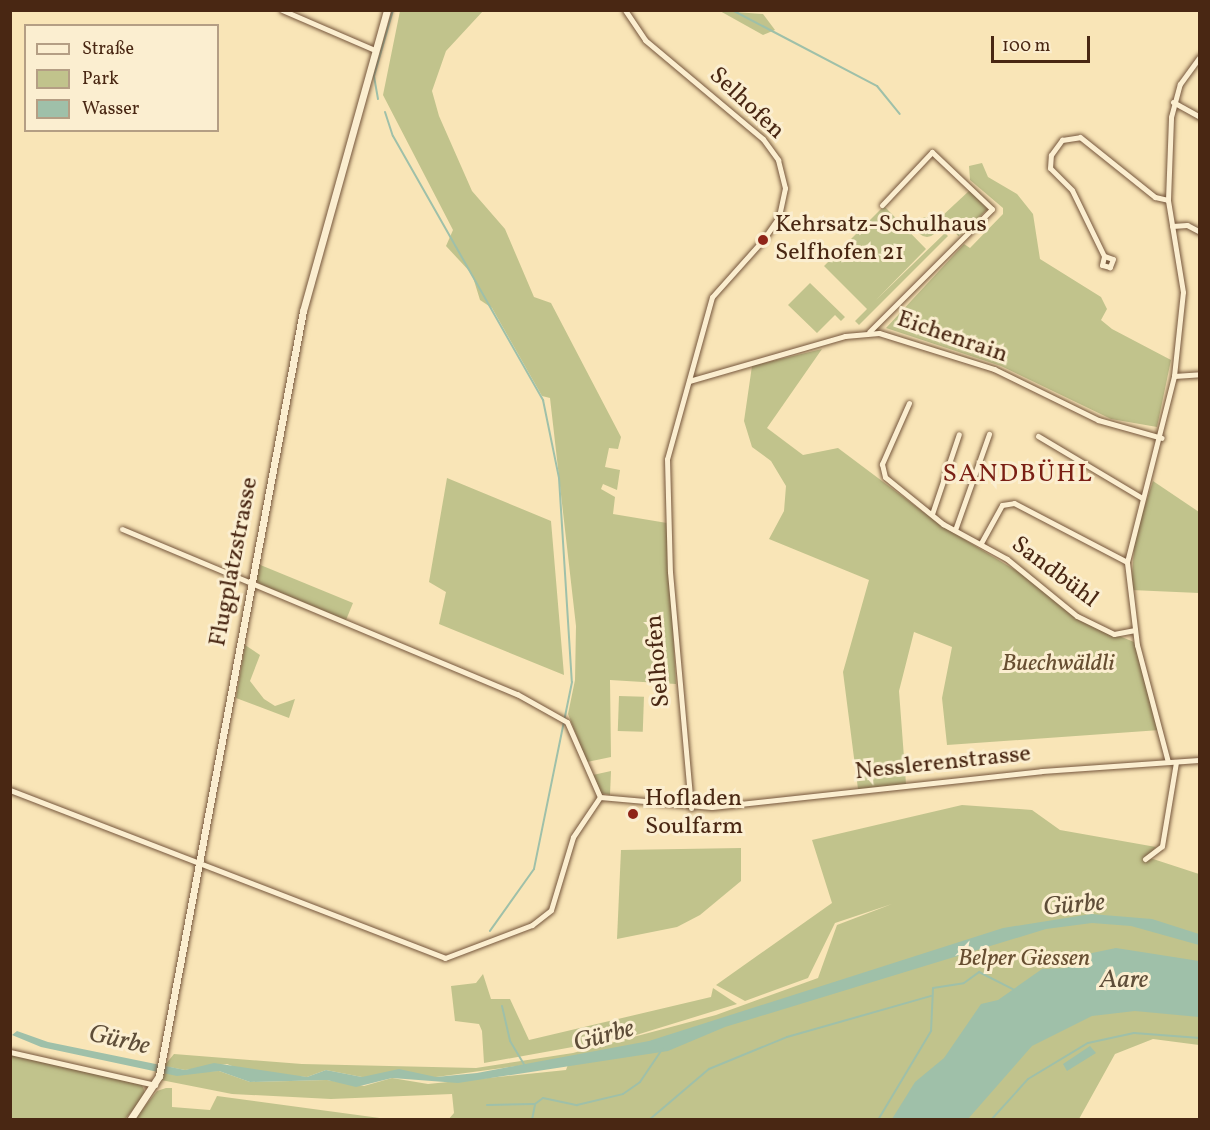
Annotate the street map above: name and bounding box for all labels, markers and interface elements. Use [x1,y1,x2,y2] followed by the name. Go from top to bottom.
[24,24,219,132] legend
[994,24,1093,62] scale bar
[1002,34,1051,59] text: 100 m
[82,37,134,62] text: Straße
[702,62,790,146] street label: Selhofen
[82,67,119,92] text: Park
[82,97,139,122] text: Wasser
[775,212,987,268] place label: Kehrsatz-Schulhaus Selfhofen 21
[756,233,770,247] marker: Kehrsatz-Schulhaus Selfhofen 21
[893,306,1011,370] street label: Eichenrain
[943,459,1093,491] district label: SANDBÜHL
[204,475,266,649] street label: Flugplatzstrasse
[1005,531,1103,615] street label: Sandbühl
[641,614,677,708] street label: Selhofen
[1002,651,1114,679] park label: Buechwäldli
[854,740,1032,788] street label: Nesslerenstrasse
[645,786,743,842] place label: Hofladen Soulfarm
[626,807,640,821] marker: Hofladen Soulfarm
[1042,888,1106,924] water label: Gürbe
[958,946,1090,974] park label: Belper Giessen
[1100,965,1148,997] water label: Aare
[570,1014,638,1060] water label: Gürbe
[85,1019,153,1063] water label: Gürbe

